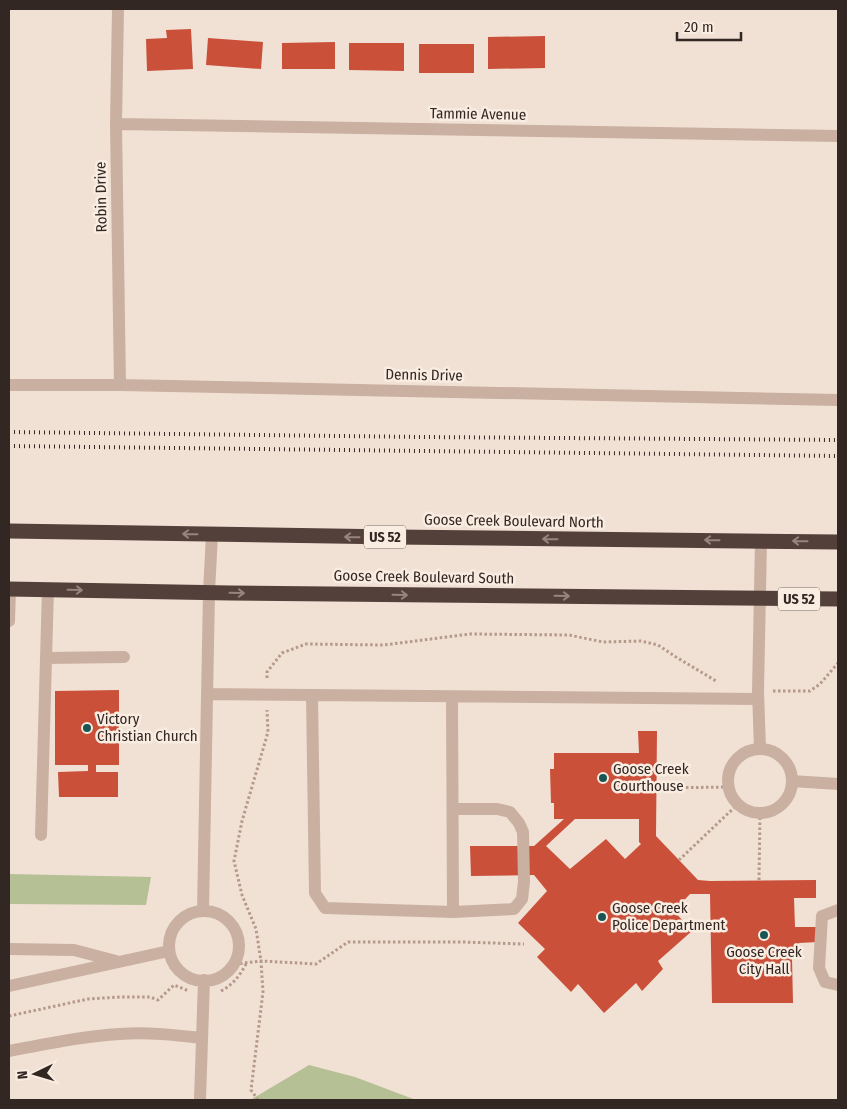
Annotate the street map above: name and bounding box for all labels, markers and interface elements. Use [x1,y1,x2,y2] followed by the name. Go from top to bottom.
[677,10,741,42] scale bar
[684,18,714,36] text: 20 m
[430,104,526,124] street label: Tammie Avenue
[91,161,111,233] street label: Robin Drive
[385,365,463,385] street label: Dennis Drive
[424,510,604,532] street label: Goose Creek Boulevard North
[364,526,406,548] road number: US 52
[182,529,198,539] one-way arrow
[345,532,361,542] one-way arrow
[542,534,558,544] one-way arrow
[705,535,721,545] one-way arrow
[792,536,808,546] one-way arrow
[334,566,514,588] street label: Goose Creek Boulevard South
[66,585,83,595] one-way arrow
[229,588,245,598] one-way arrow
[778,588,820,610] road number: US 52
[392,590,408,599] one-way arrow
[554,591,570,601] one-way arrow
[97,710,198,745] place label: Victory Christian Church
[81,722,93,734] marker: Victory Christian Church
[613,760,689,795] place label: Goose Creek Courthouse
[597,772,609,784] marker: Goose Creek Courthouse
[612,899,725,934] place label: Goose Creek Police Department
[596,911,608,923] marker: Goose Creek Police Department
[758,929,770,941] marker: Goose Creek City Hall
[726,943,802,978] place label: Goose Creek City Hall
[10,1049,60,1099] north arrow
[14,1070,31,1080] text: N

